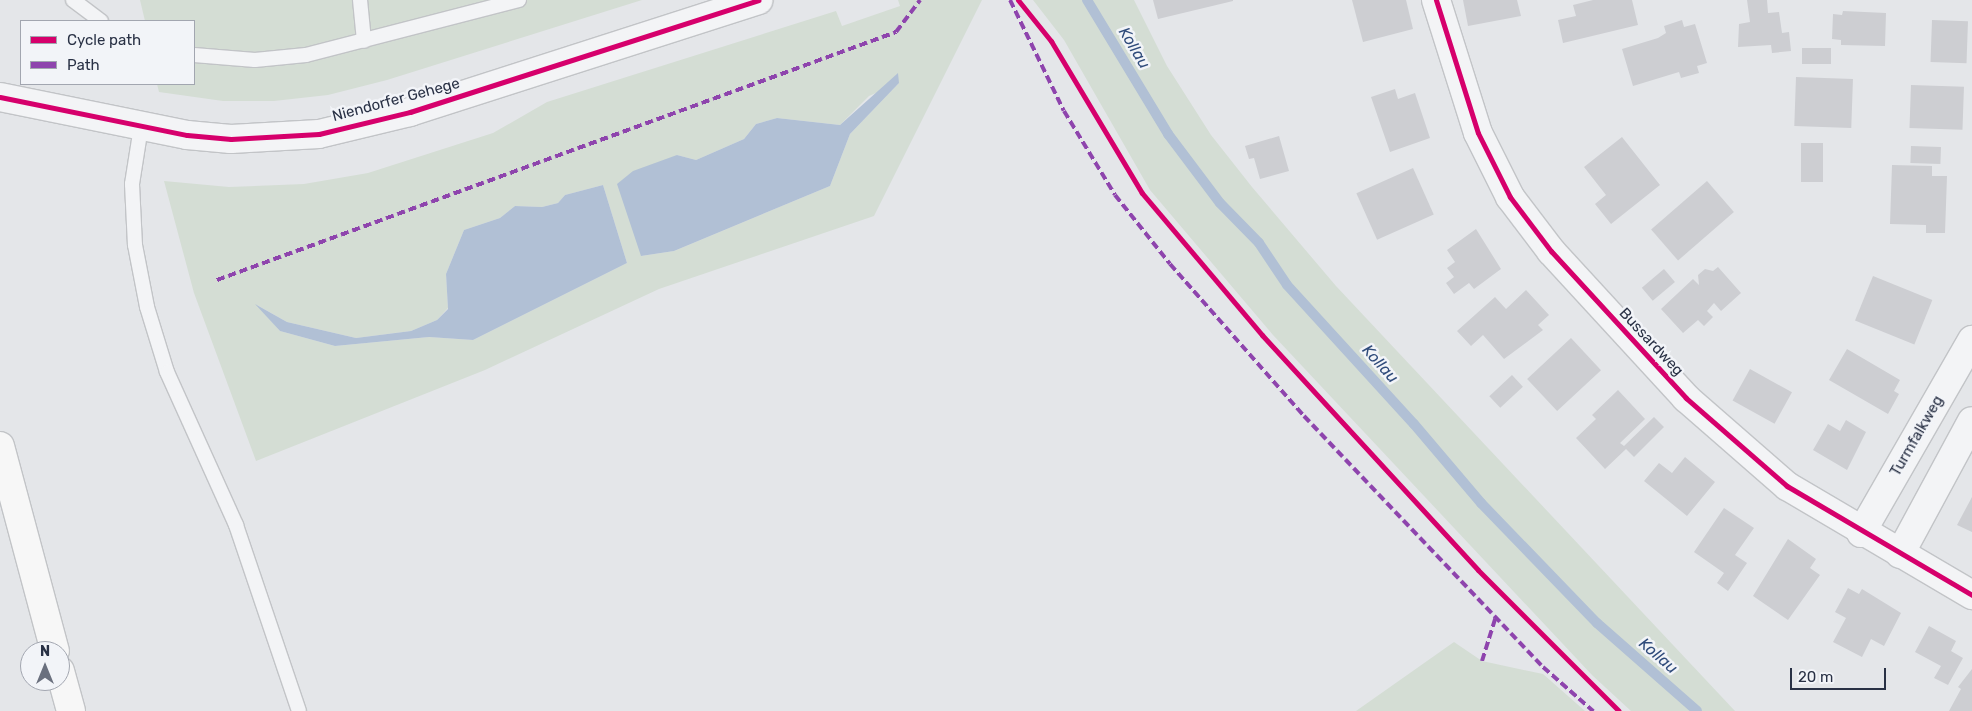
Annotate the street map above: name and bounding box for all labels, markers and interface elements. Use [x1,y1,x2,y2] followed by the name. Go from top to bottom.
[20,20,195,85] legend
[1114,24,1154,72] water label: Kollau
[67,31,141,49] text: Cycle path
[67,56,100,74] text: Path
[330,74,462,126] street label: Niendorfer Gehege
[1615,304,1687,380] street label: Bussardweg
[1358,341,1402,387] water label: Kollau
[1887,393,1947,479] street label: Turmfalkweg
[1635,634,1681,678] water label: Kollau
[20,641,70,691] north arrow
[40,643,50,660] text: N
[1792,658,1888,690] scale bar
[1798,668,1833,686] text: 20 m

